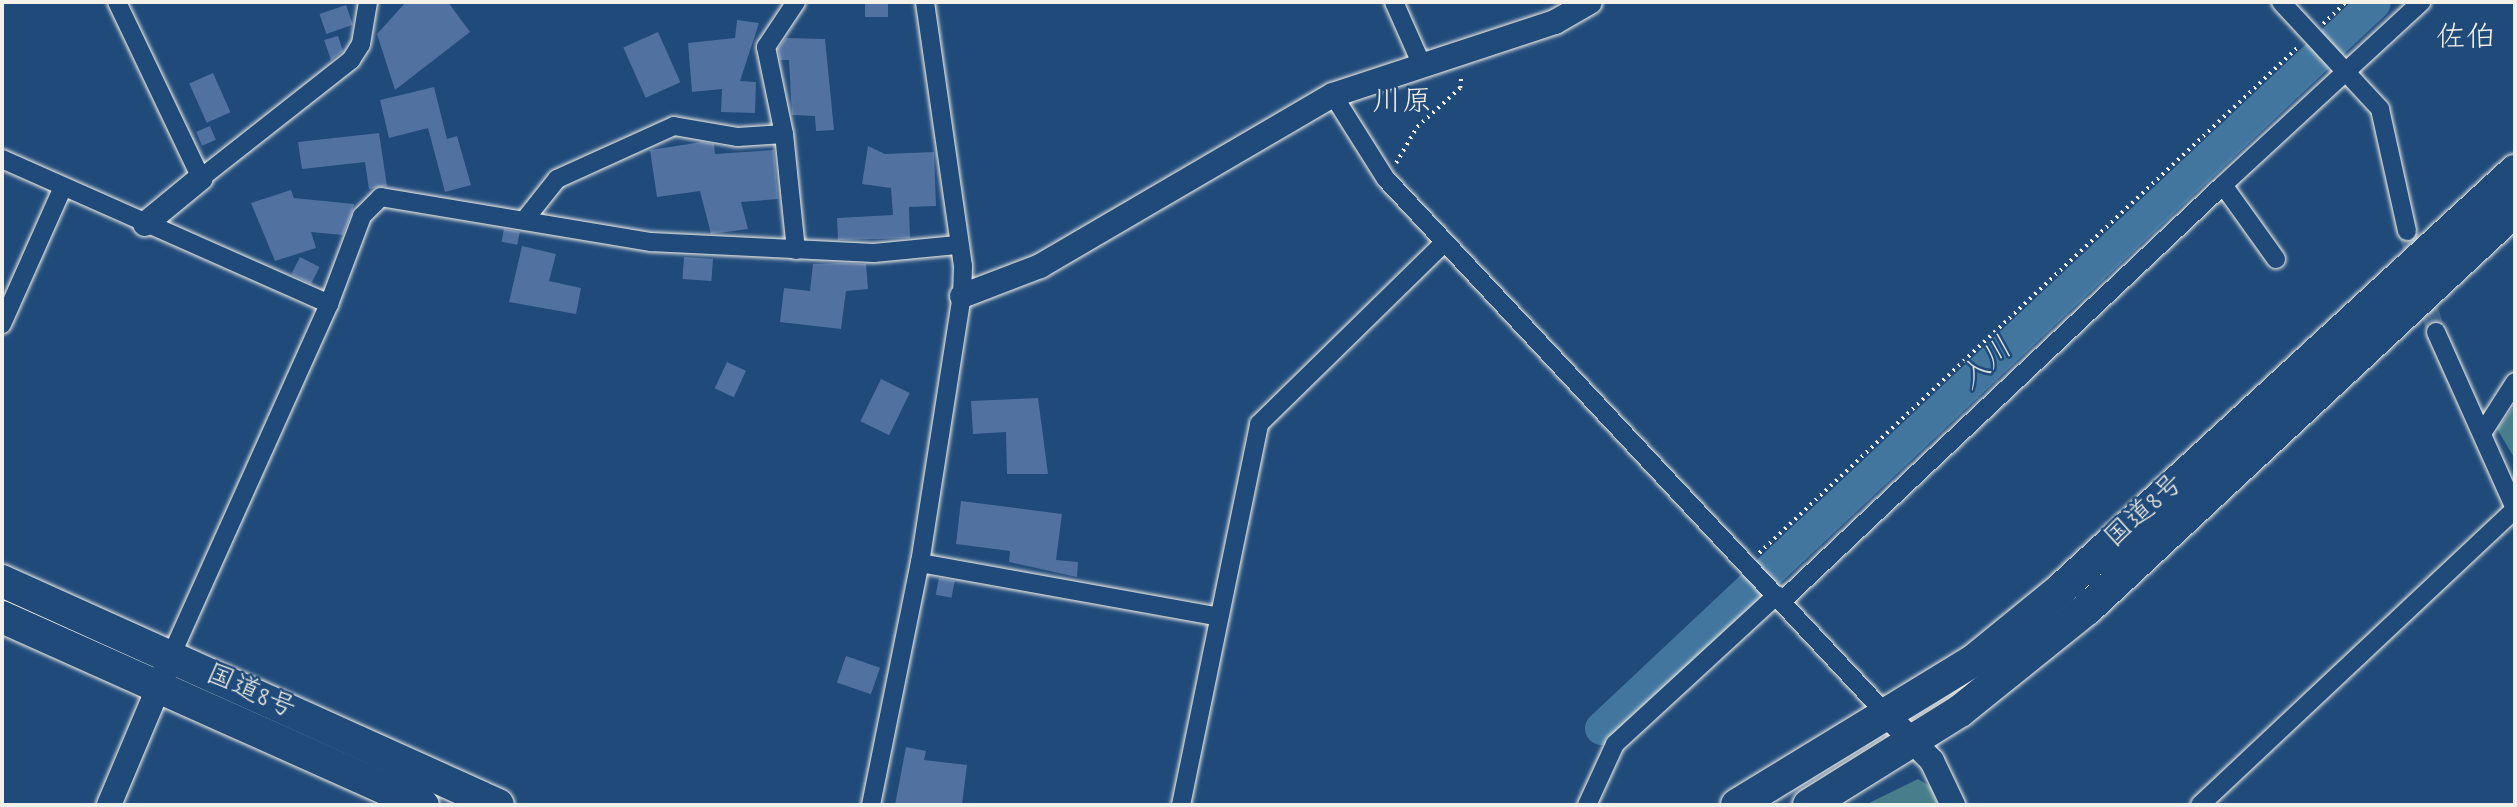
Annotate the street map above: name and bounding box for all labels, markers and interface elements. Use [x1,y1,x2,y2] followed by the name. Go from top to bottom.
[2436,21,2496,57] district label: 佐伯
[1372,85,1432,121] district label: 川原
[1953,331,2021,399] water label: 入川
[2099,468,2191,556] street label: 国道8号
[200,658,300,728] street label: 国道8号

